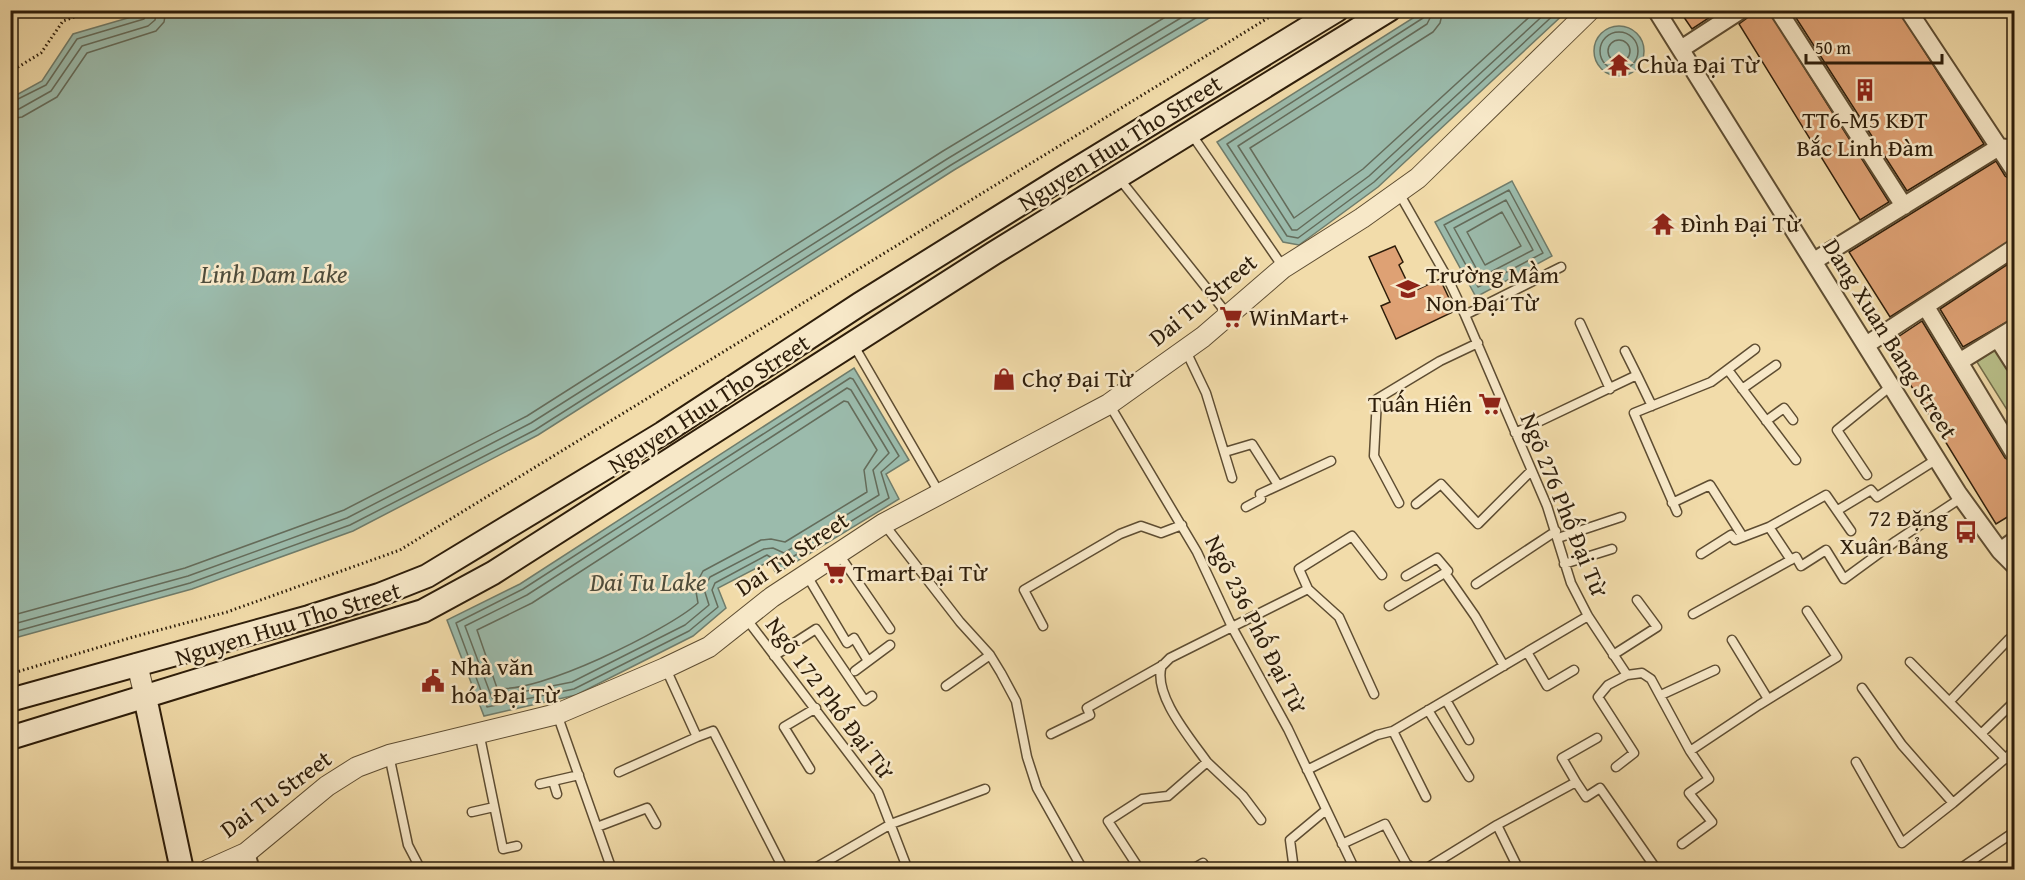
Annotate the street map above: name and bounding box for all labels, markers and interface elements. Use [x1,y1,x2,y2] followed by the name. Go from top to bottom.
[1806,27,1942,65] scale bar
[1815,34,1851,61] text: 50 m
[1637,47,1761,82] place label: Chùa Đại Từ
[1606,52,1632,78] temple icon: Chùa Đại Từ
[1011,65,1229,220] street label: Nguyen Huu Tho Street
[1852,77,1878,103] building icon: TT6-M5 KĐT Bắc Linh Đàm
[1796,102,1934,165] place label: TT6-M5 KĐT Bắc Linh Đàm
[1681,206,1802,241] place label: Đình Đại Từ
[1650,211,1676,237] temple icon: Đình Đại Từ
[1814,232,1967,446] street label: Dang Xuan Bang Street
[1141,245,1265,354] street label: Dai Tu Street
[199,254,348,293] water label: Linh Dam Lake
[1426,257,1560,320] place label: Trường Mầm Non Đại Từ
[1395,276,1421,302] school or university icon: Trường Mầm Non Đại Từ
[1249,299,1349,334] place label: WinMart+
[1218,304,1244,330] supermarket icon: WinMart+
[601,325,817,482] street label: Nguyen Huu Tho Street
[1022,361,1135,396] place label: Chợ Đại Từ
[991,366,1017,392] shop icon: Chợ Đại Từ
[1368,386,1473,421] place label: Tuấn Hiên
[1477,391,1503,417] supermarket icon: Tuấn Hiên
[1512,408,1618,603] street label: Ngõ 276 Phố Đại Từ
[1840,500,1948,563] place label: 72 Đặng Xuân Bảng
[728,502,856,605] street label: Dai Tu Street
[1953,519,1979,545] bus stop icon: 72 Đặng Xuân Bảng
[1196,529,1317,720] street label: Ngõ 236 Phố Đại Từ
[853,555,988,590] place label: Tmart Đại Từ
[822,560,848,586] supermarket icon: Tmart Đại Từ
[589,562,706,601] water label: Dai Tu Lake
[171,572,406,675] street label: Nguyen Huu Tho Street
[758,609,904,787] street label: Ngõ 172 Phố Đại Từ
[451,649,561,712] place label: Nhà văn hóa Đại Từ
[420,668,446,694] public building icon: Nhà văn hóa Đại Từ
[213,741,339,846] street label: Dai Tu Street

